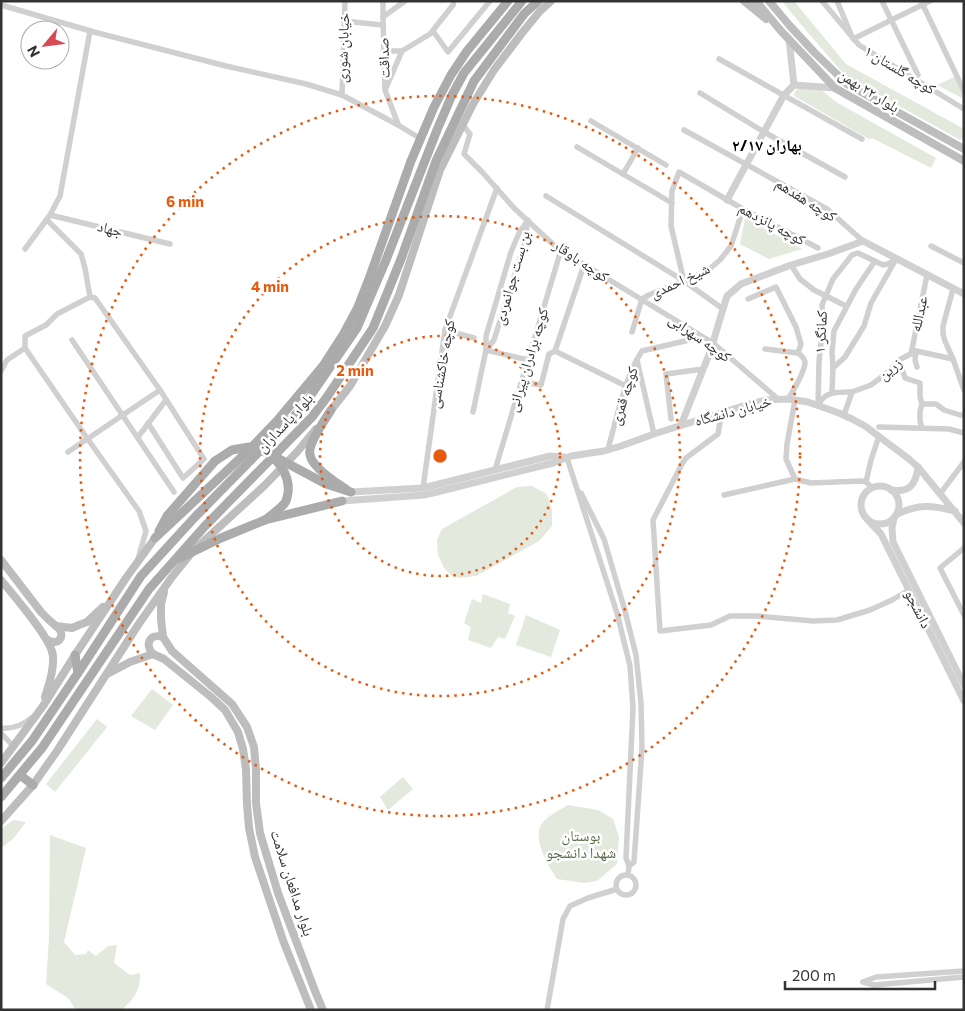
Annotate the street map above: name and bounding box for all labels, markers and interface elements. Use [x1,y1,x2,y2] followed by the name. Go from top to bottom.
[332,12,354,83] street label: خیابان شوری
[20,20,70,70] north arrow
[373,37,393,79] street label: صداقت
[861,41,939,99] street label: کوچه گلستان ۱
[23,43,43,60] text: N
[835,64,903,118] street label: بلوار ۲۲ بهمن
[732,135,802,155] district label: ۲/۱۷ بهاران
[772,173,840,227] street label: کوچه هفدهم
[166,192,204,210] text: 6 min
[735,198,809,250] street label: کوچه پانزدهم
[96,216,125,241] street label: جهاد
[489,229,535,327] street label: بن بست جوانمردی
[549,234,613,286] street label: کوچه باوقار
[647,258,713,304] street label: شیخ احمدی
[251,277,289,295] text: 4 min
[905,294,931,334] street label: عبدالله
[503,305,553,415] street label: کوچه برادران پیرانی
[665,309,735,367] street label: کوچه سهرابی
[810,310,831,354] street label: کمانگر ۱
[424,318,460,410] street label: کوچه خاکشناسی
[874,353,906,385] street label: زرین
[336,361,374,379] text: 2 min
[605,364,643,428] street label: کوچه قمری
[252,389,318,457] street label: بلوار پاسداران
[692,391,774,431] street label: خیابان دانشگاه
[431,447,449,465] centre of rings
[901,586,936,631] street label: دانشجو
[546,826,616,862] park label: بوستان شهدا دانشجو
[265,827,319,939] street label: بلوار مدافعان سلامت
[785,958,935,990] scale bar
[792,966,836,984] text: 200 m

